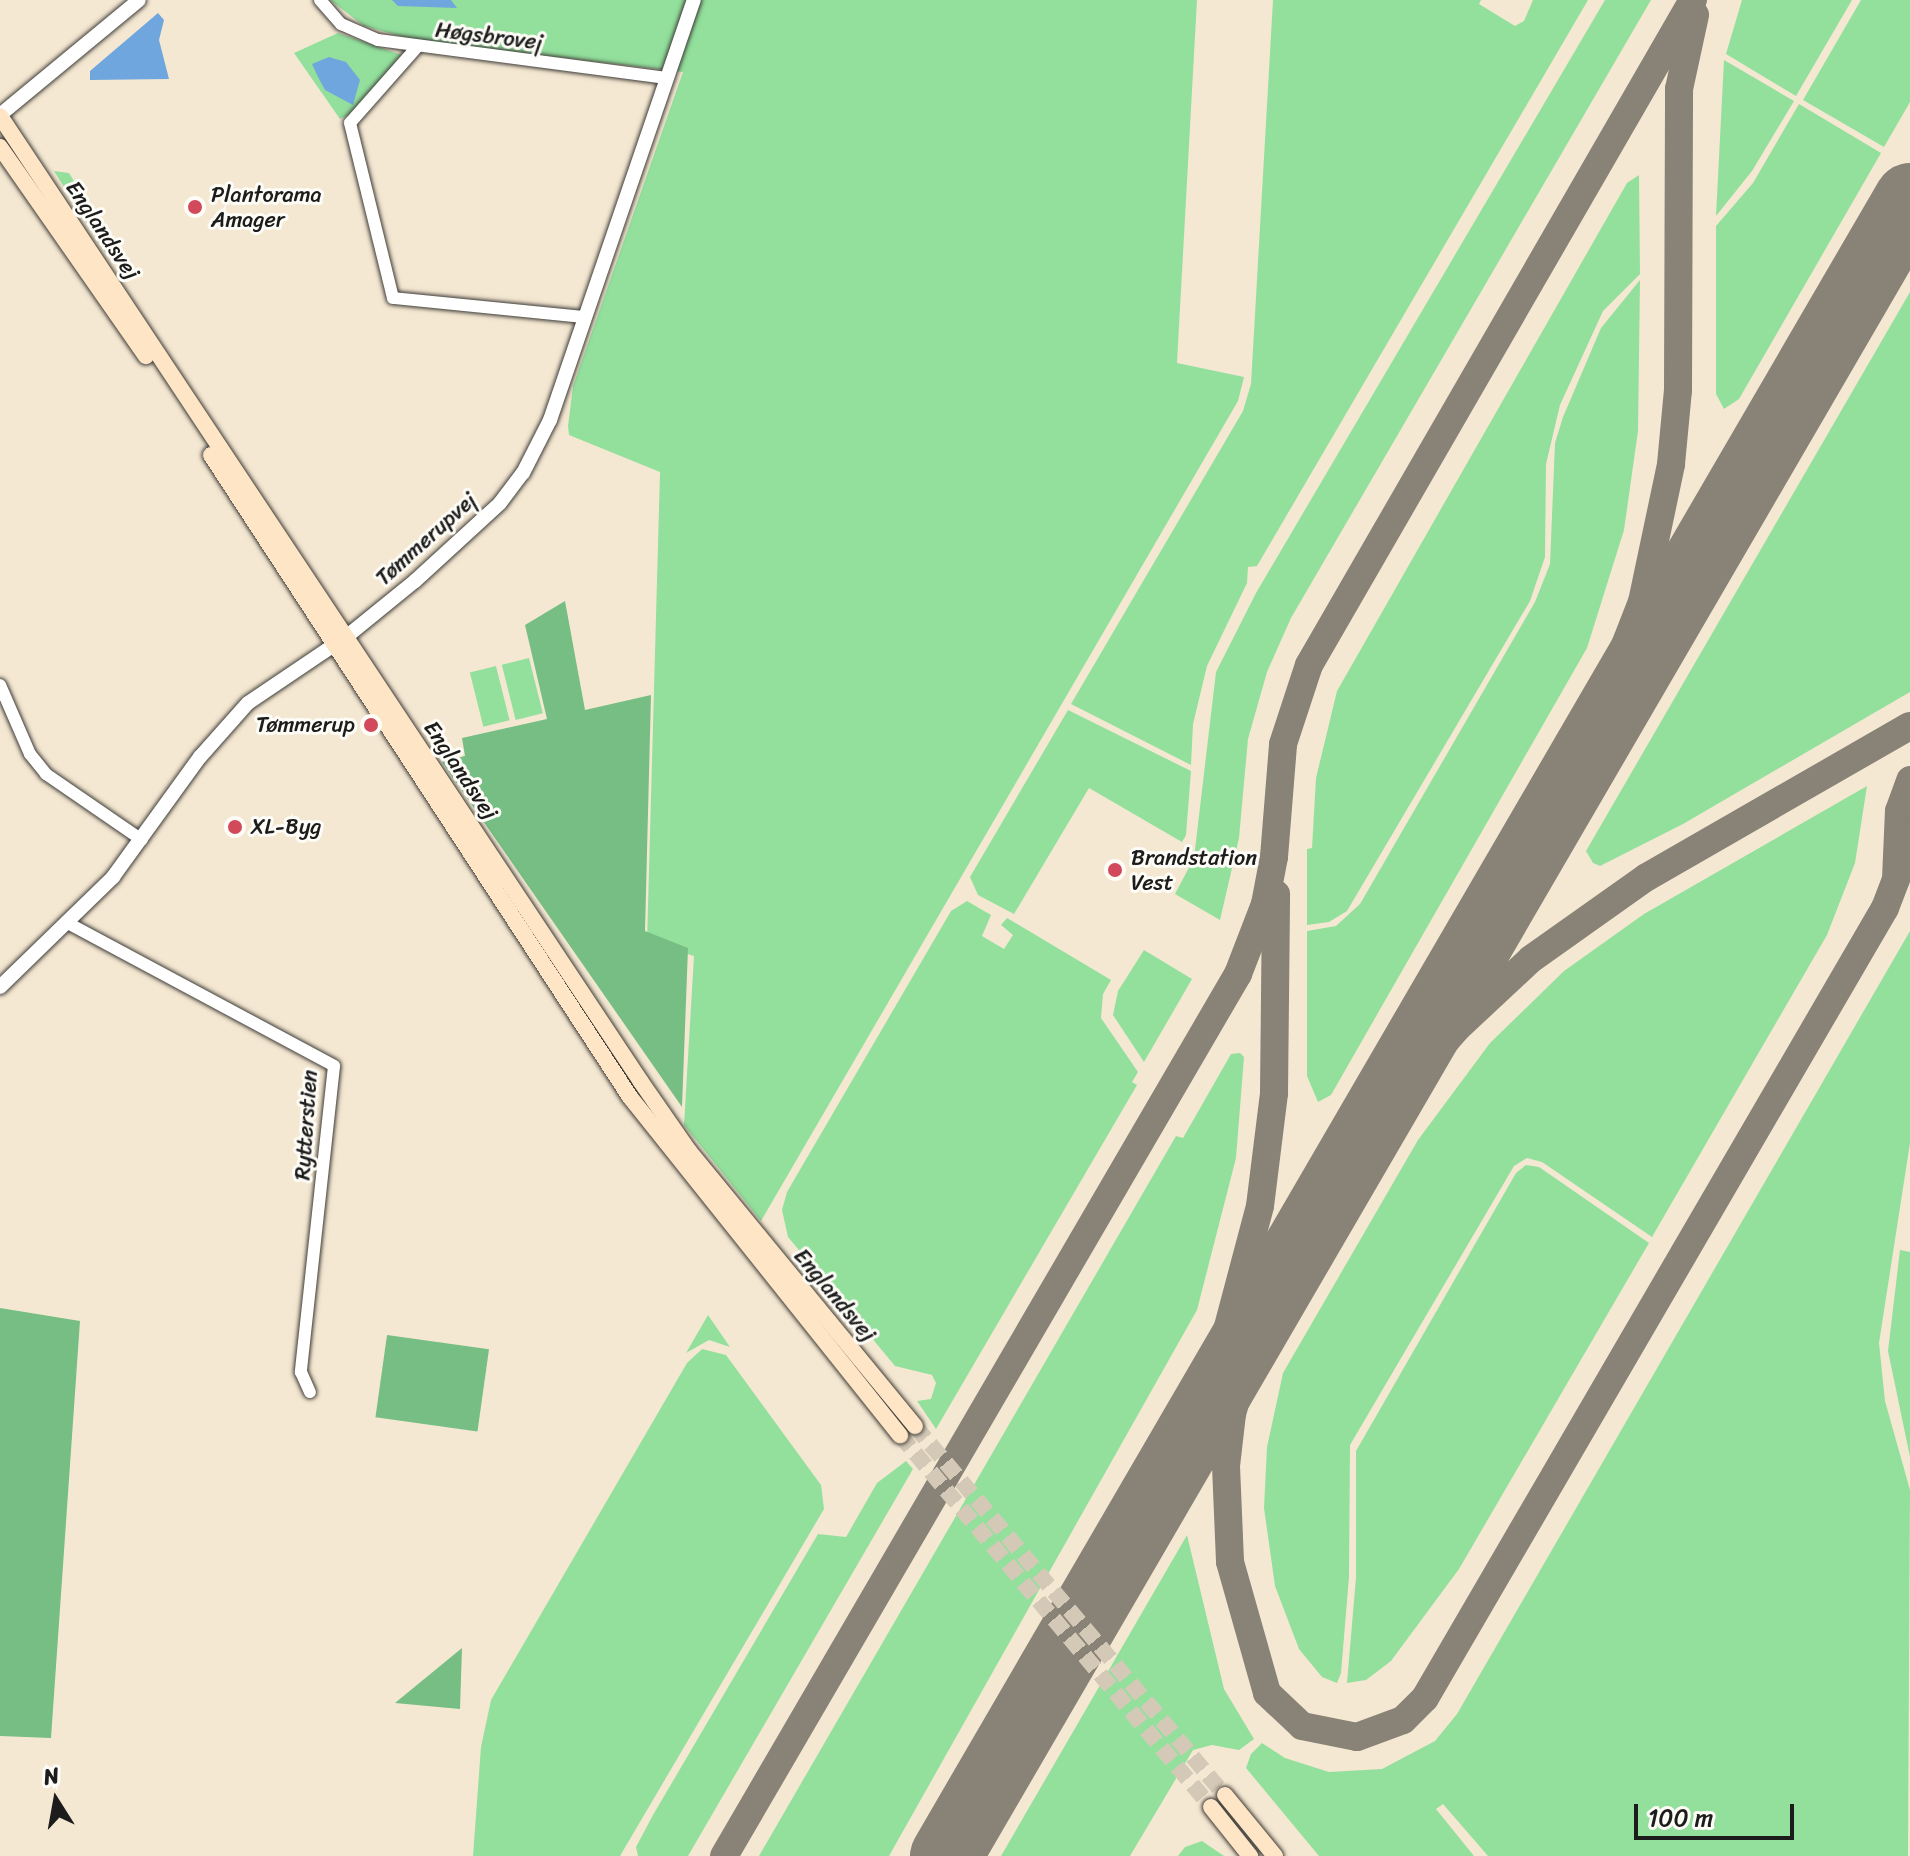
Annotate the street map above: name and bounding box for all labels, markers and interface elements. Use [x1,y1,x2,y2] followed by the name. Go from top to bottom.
[434,16,544,56] street label: Høgsbrovej
[60,176,146,284] street label: Englandsvej
[211,181,322,232] place label: Plantorama Amager
[186,198,204,216] marker: Plantorama Amager
[370,487,482,591] street label: Tømmerupvej
[256,712,355,738] place label: Tømmerup
[362,716,380,734] marker: Tømmerup
[418,716,504,824] street label: Englandsvej
[251,814,321,840] place label: XL-Byg
[226,818,244,836] marker: XL-Byg
[1131,844,1257,896] place label: Brandstation Vest
[1106,861,1124,879] marker: Brandstation Vest
[289,1069,323,1181] street label: Rytterstien
[788,1243,882,1347] street label: Englandsvej
[40,1755,63,1797] text: N
[16,1760,96,1840] north arrow
[1638,1788,1798,1838] scale bar
[1648,1797,1713,1839] text: 100 m

